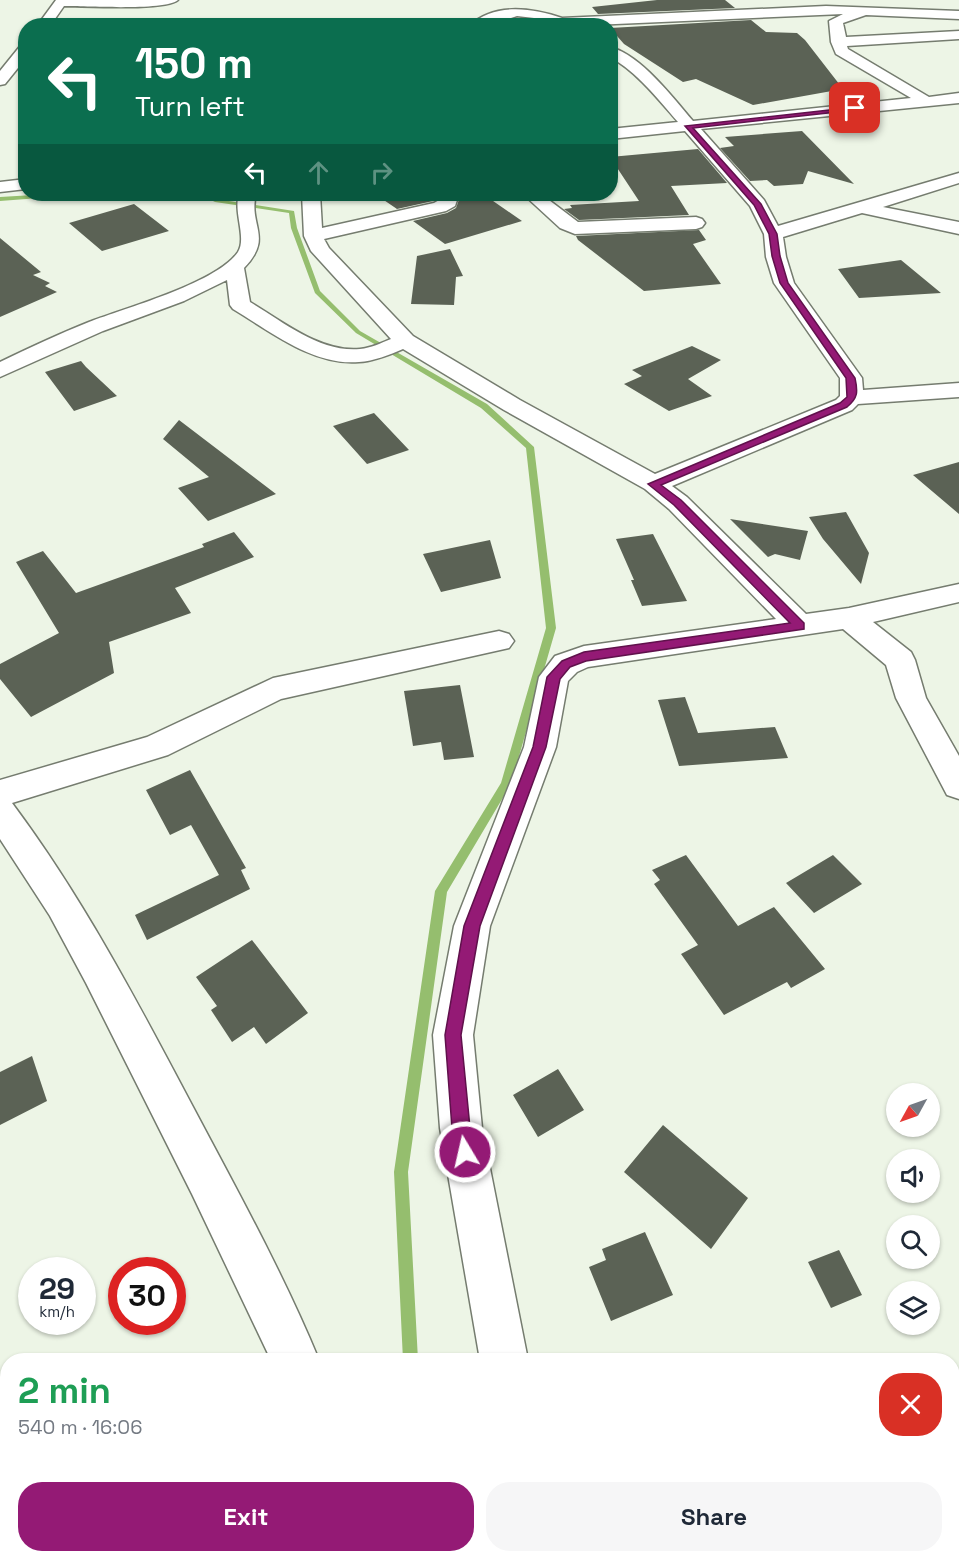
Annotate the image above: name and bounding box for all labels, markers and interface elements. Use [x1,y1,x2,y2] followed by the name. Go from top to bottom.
[135,37,253,90] text: 150 m
[36,42,114,120] icon: left
[829,82,880,133] pin
[135,89,245,124] text: Turn left
[838,91,871,124] icon: arrive
[239,156,272,189] icon: left
[302,156,335,189] icon: ahead
[365,156,398,189] icon: right
[886,1083,940,1137] north arrow
[886,1083,940,1335] map controls
[433,1120,497,1184] position arrow
[886,1149,940,1203] button: sound
[886,1215,940,1269] button: search
[108,1257,186,1335] speed limit sign: 30
[39,1269,75,1308] text: 29
[886,1281,940,1335] button: layers
[39,1302,75,1321] text: km/h
[18,1368,111,1414] text: 2 min
[879,1373,942,1436] button: close
[18,1414,142,1440] text: 540 m · 16:06
[18,1482,474,1551] button: Exit
[486,1482,942,1551] button: Share

